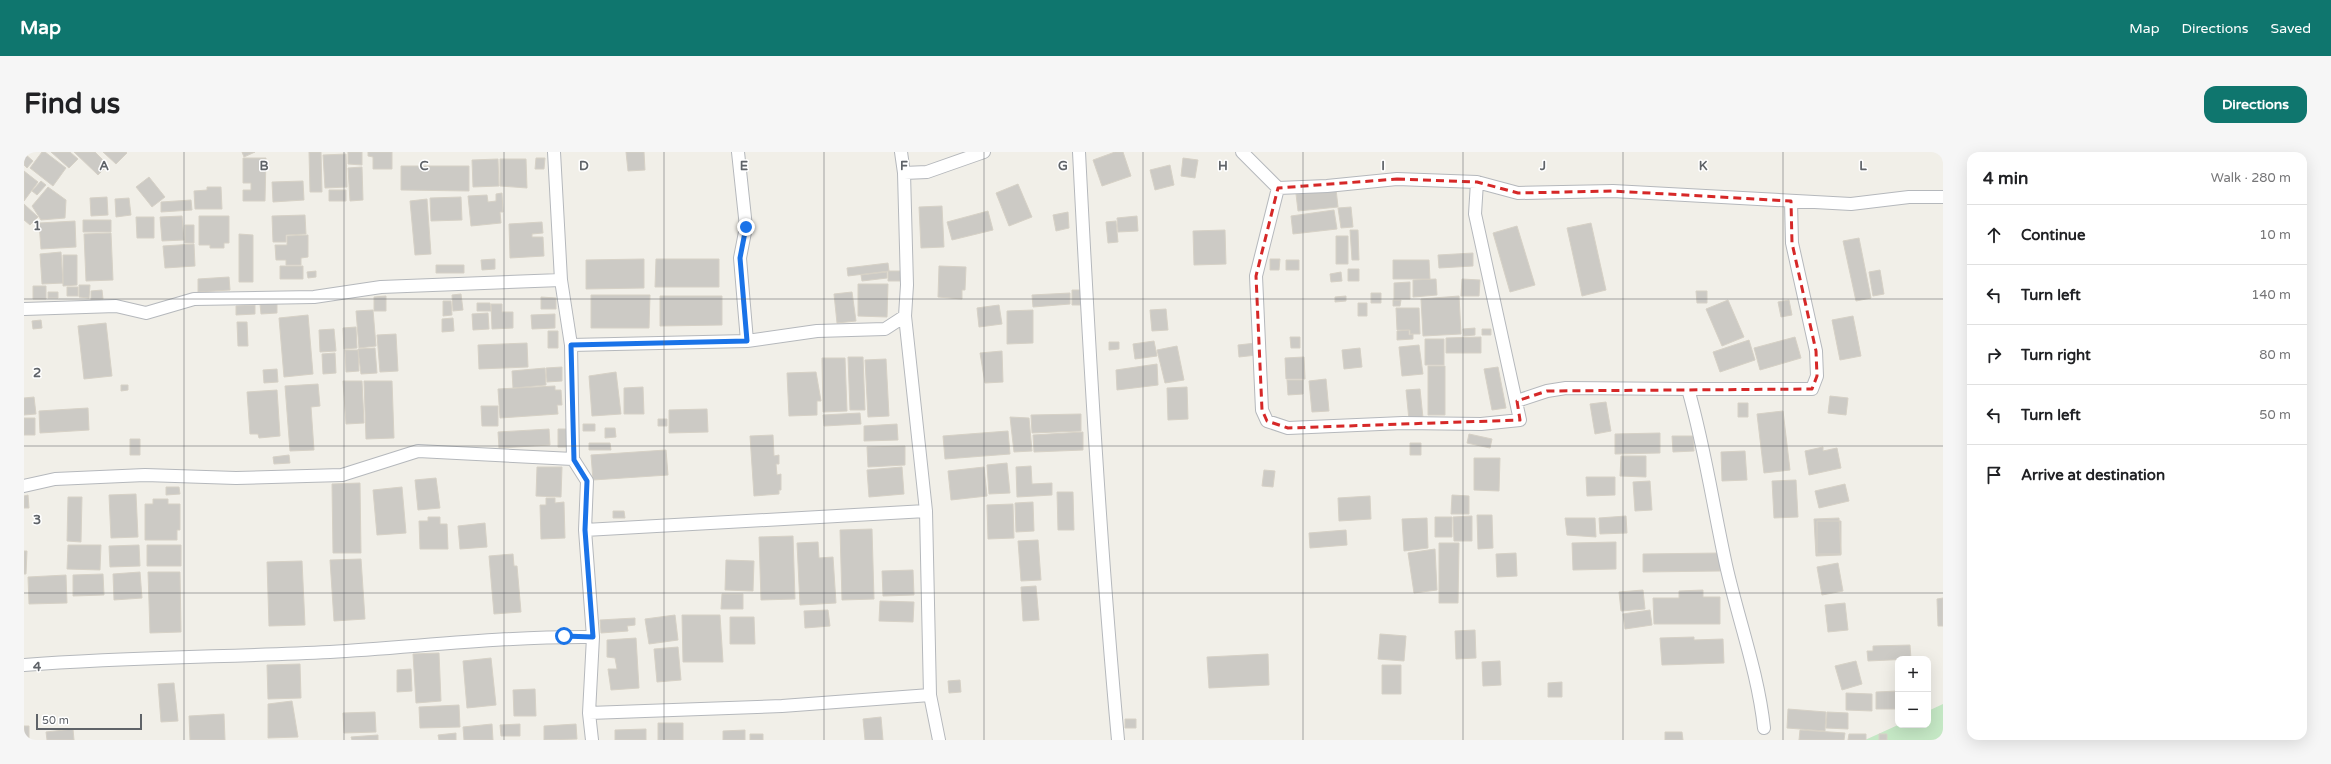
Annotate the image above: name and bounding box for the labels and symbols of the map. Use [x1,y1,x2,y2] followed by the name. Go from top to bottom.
[99,158,109,174] text: A
[259,158,269,174] text: B
[419,158,429,174] text: C
[579,158,589,174] text: D
[740,158,748,174] text: E
[900,158,908,174] text: F
[1058,158,1068,174] text: G
[1218,158,1228,174] text: H
[1381,158,1385,174] text: I
[1539,158,1546,174] text: J
[1699,158,1708,174] text: K
[1859,158,1867,174] text: L
[33,218,41,234] text: 1
[737,218,755,236] route end
[33,365,41,381] text: 2
[33,512,41,528] text: 3
[555,627,573,645] route start
[33,659,42,675] text: 4
[36,712,142,731] scale bar

